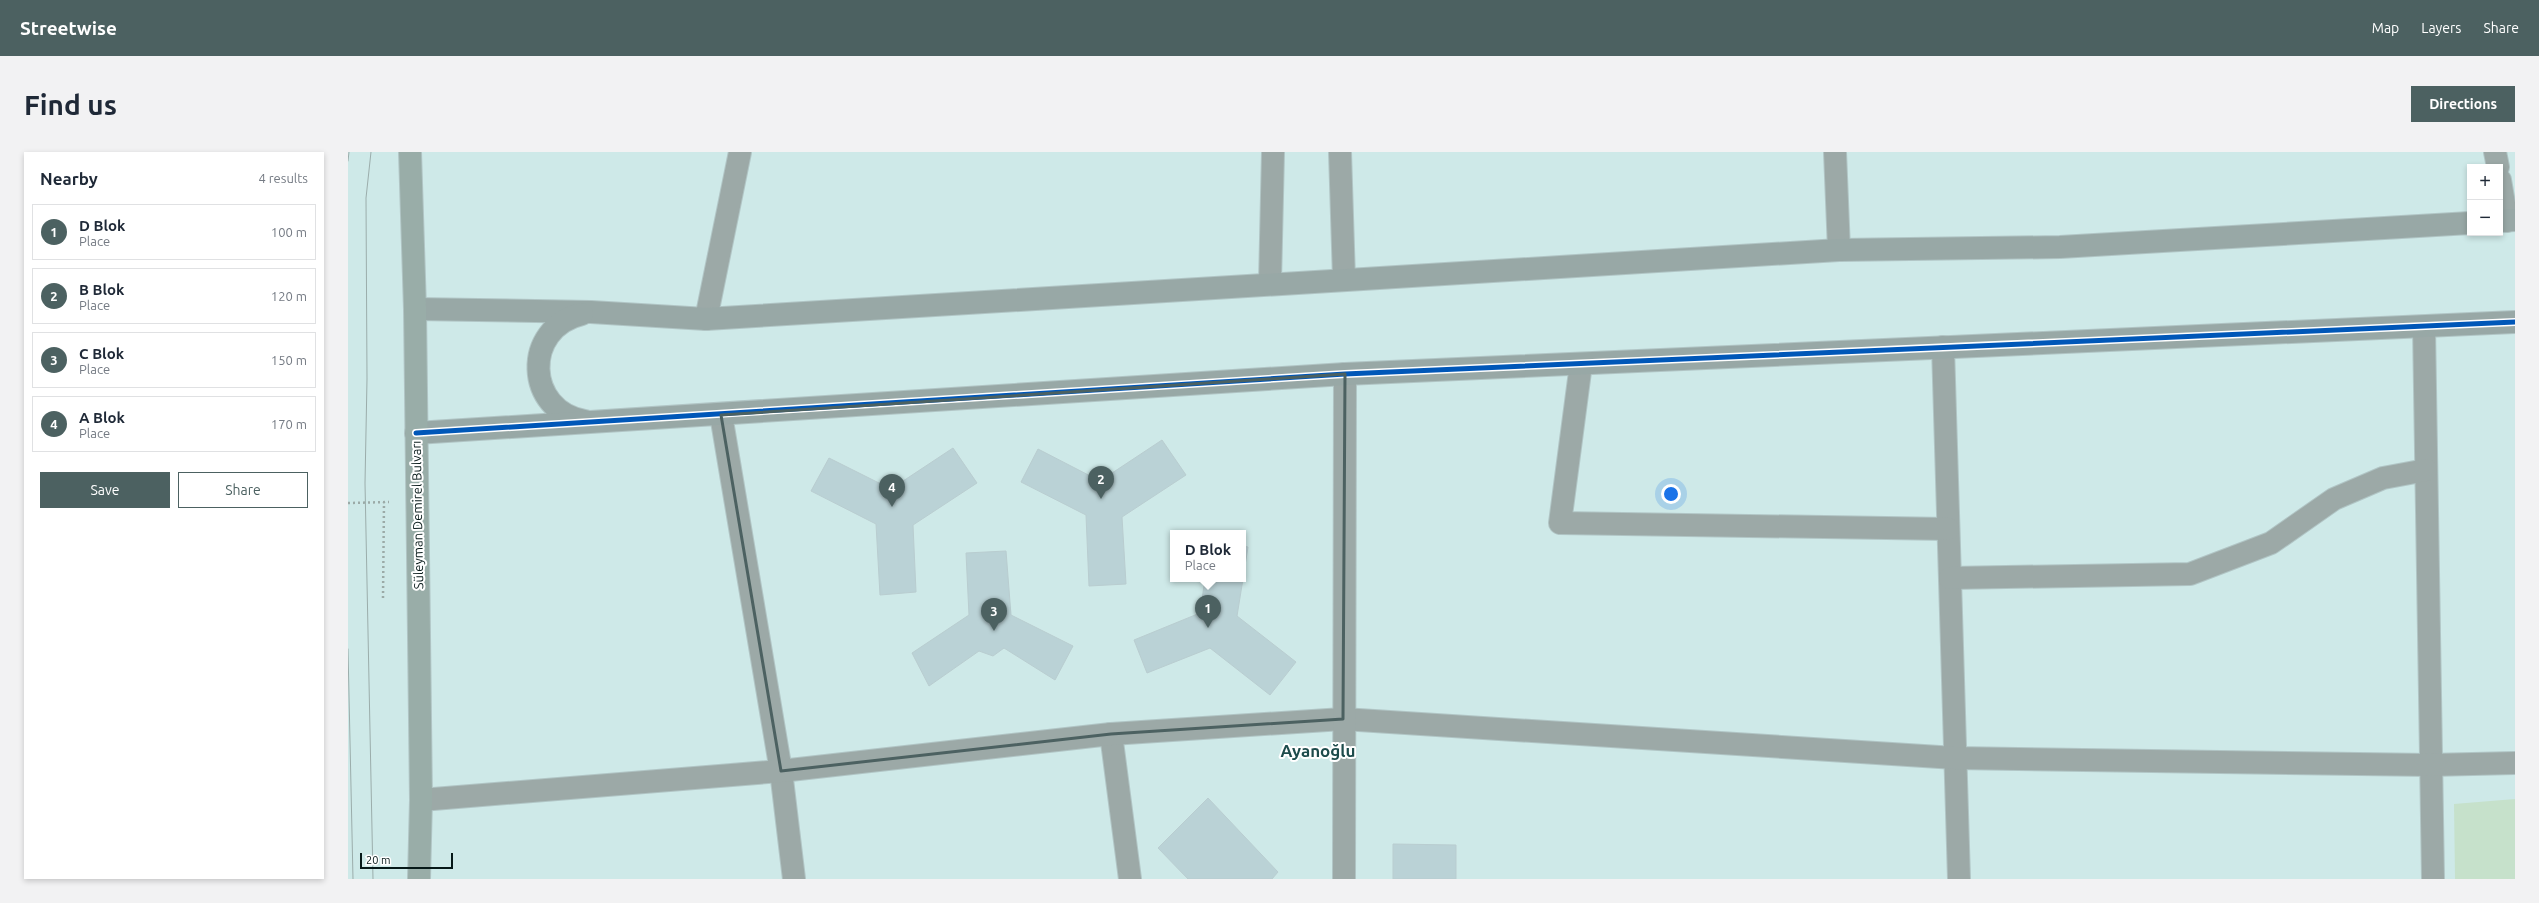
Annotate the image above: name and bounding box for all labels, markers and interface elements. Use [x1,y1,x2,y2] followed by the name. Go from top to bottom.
[20,17,117,39] text: Streetwise
[2372,20,2399,36] text: Map
[2421,20,2461,36] text: Layers
[2483,20,2519,36] text: Share
[2411,86,2515,122] button: Directions
[24,89,117,120] text: Find us
[2467,164,2503,236] map controls
[2467,164,2503,200] button: +
[40,169,98,188] text: Nearby
[258,171,308,185] text: 4 results
[2467,200,2503,236] button: −
[79,217,125,234] text: D Blok
[50,225,58,239] text: 1
[271,225,307,239] text: 100 m
[79,234,110,248] text: Place
[79,281,124,298] text: B Blok
[50,289,58,303] text: 2
[271,289,307,303] text: 120 m
[79,298,110,312] text: Place
[79,345,124,362] text: C Blok
[50,353,58,367] text: 3
[271,353,307,367] text: 150 m
[79,362,110,376] text: Place
[79,409,125,426] text: A Blok
[50,417,58,431] text: 4
[271,417,307,431] text: 170 m
[79,426,110,440] text: Place
[409,441,425,589] street label: Süleyman Demirel Bulvarı
[1088,466,1114,499] pin: 2
[40,472,170,508] button: Save
[178,472,308,508] button: Share
[879,474,905,507] pin: 4
[1661,484,1681,504] your location
[1170,530,1246,582] popup
[1185,541,1231,558] text: D Blok
[1185,558,1216,572] text: Place
[1195,595,1221,628] pin: 1
[981,598,1007,631] pin: 3
[1281,741,1355,760] district label: Ayanoğlu
[360,851,453,870] scale bar
[366,854,390,866] text: 20 m

